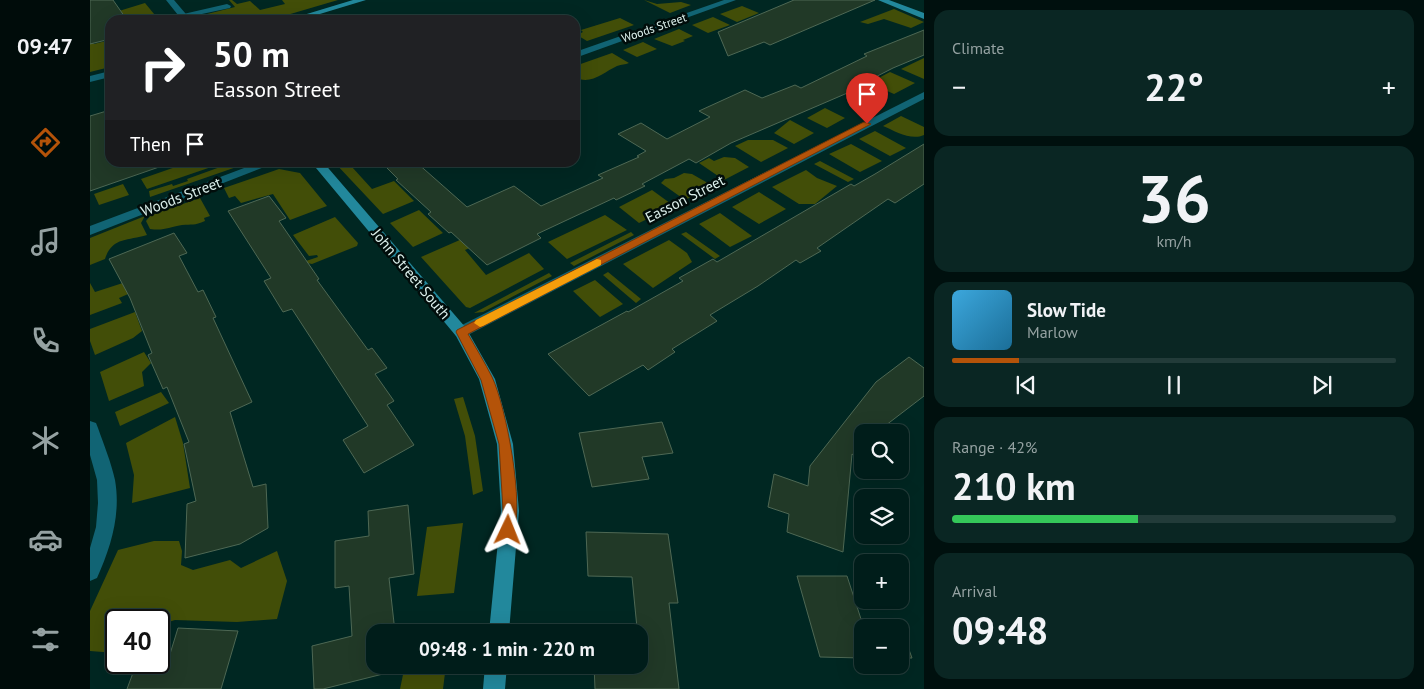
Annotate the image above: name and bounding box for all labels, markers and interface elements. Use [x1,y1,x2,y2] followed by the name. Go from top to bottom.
[619,9,688,46] street label: Woods Street
[213,31,290,77] text: 50 m
[17,32,73,60] text: 09:47
[130,35,195,100] icon: right
[952,38,1004,58] text: Climate
[1144,62,1204,111] text: 22°
[952,68,966,105] text: −
[1382,68,1396,105] text: +
[846,73,888,124] pin
[213,75,340,103] text: Easson Street
[853,80,881,108] icon: arrive
[28,125,63,160] icon: directions
[181,130,209,158] icon: arrive
[130,132,171,156] text: Then
[1137,156,1211,240] text: 36
[642,170,728,227] street label: Easson Street
[138,173,224,221] street label: Woods Street
[28,224,63,259] icon: music
[367,224,455,323] street label: John Street South
[1156,231,1192,251] text: km/h
[1027,298,1106,322] text: Slow Tide
[1027,322,1078,342] text: Marlow
[28,323,63,358] icon: phone
[1012,371,1040,399] icon: previous
[1160,371,1188,399] icon: pause
[1308,371,1336,399] icon: next
[28,423,63,458] icon: climate
[854,424,909,674] map controls
[854,424,909,479] button: search
[952,437,1037,457] text: Range · 42%
[952,461,1076,510] text: 210 km
[854,489,909,544] button: layers
[481,503,533,555] position arrow
[28,522,63,557] icon: car
[854,554,909,609] button: +
[952,581,997,601] text: Arrival
[952,605,1048,654] text: 09:48
[105,609,170,674] speed limit sign: 40
[854,619,909,674] button: −
[28,622,63,657] icon: filters
[419,637,595,661] text: 09:48 · 1 min · 220 m

